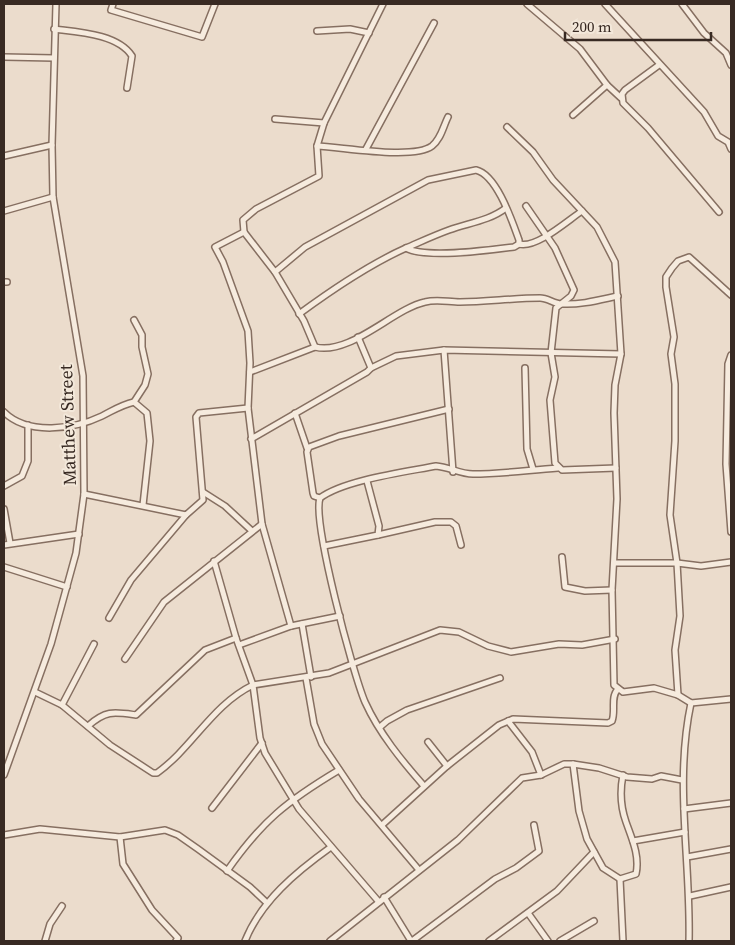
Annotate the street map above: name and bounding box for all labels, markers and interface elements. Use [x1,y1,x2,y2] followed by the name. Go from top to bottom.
[565,10,711,42] scale bar
[572,16,612,37] text: 200 m
[53,364,82,486] street label: Matthew Street

